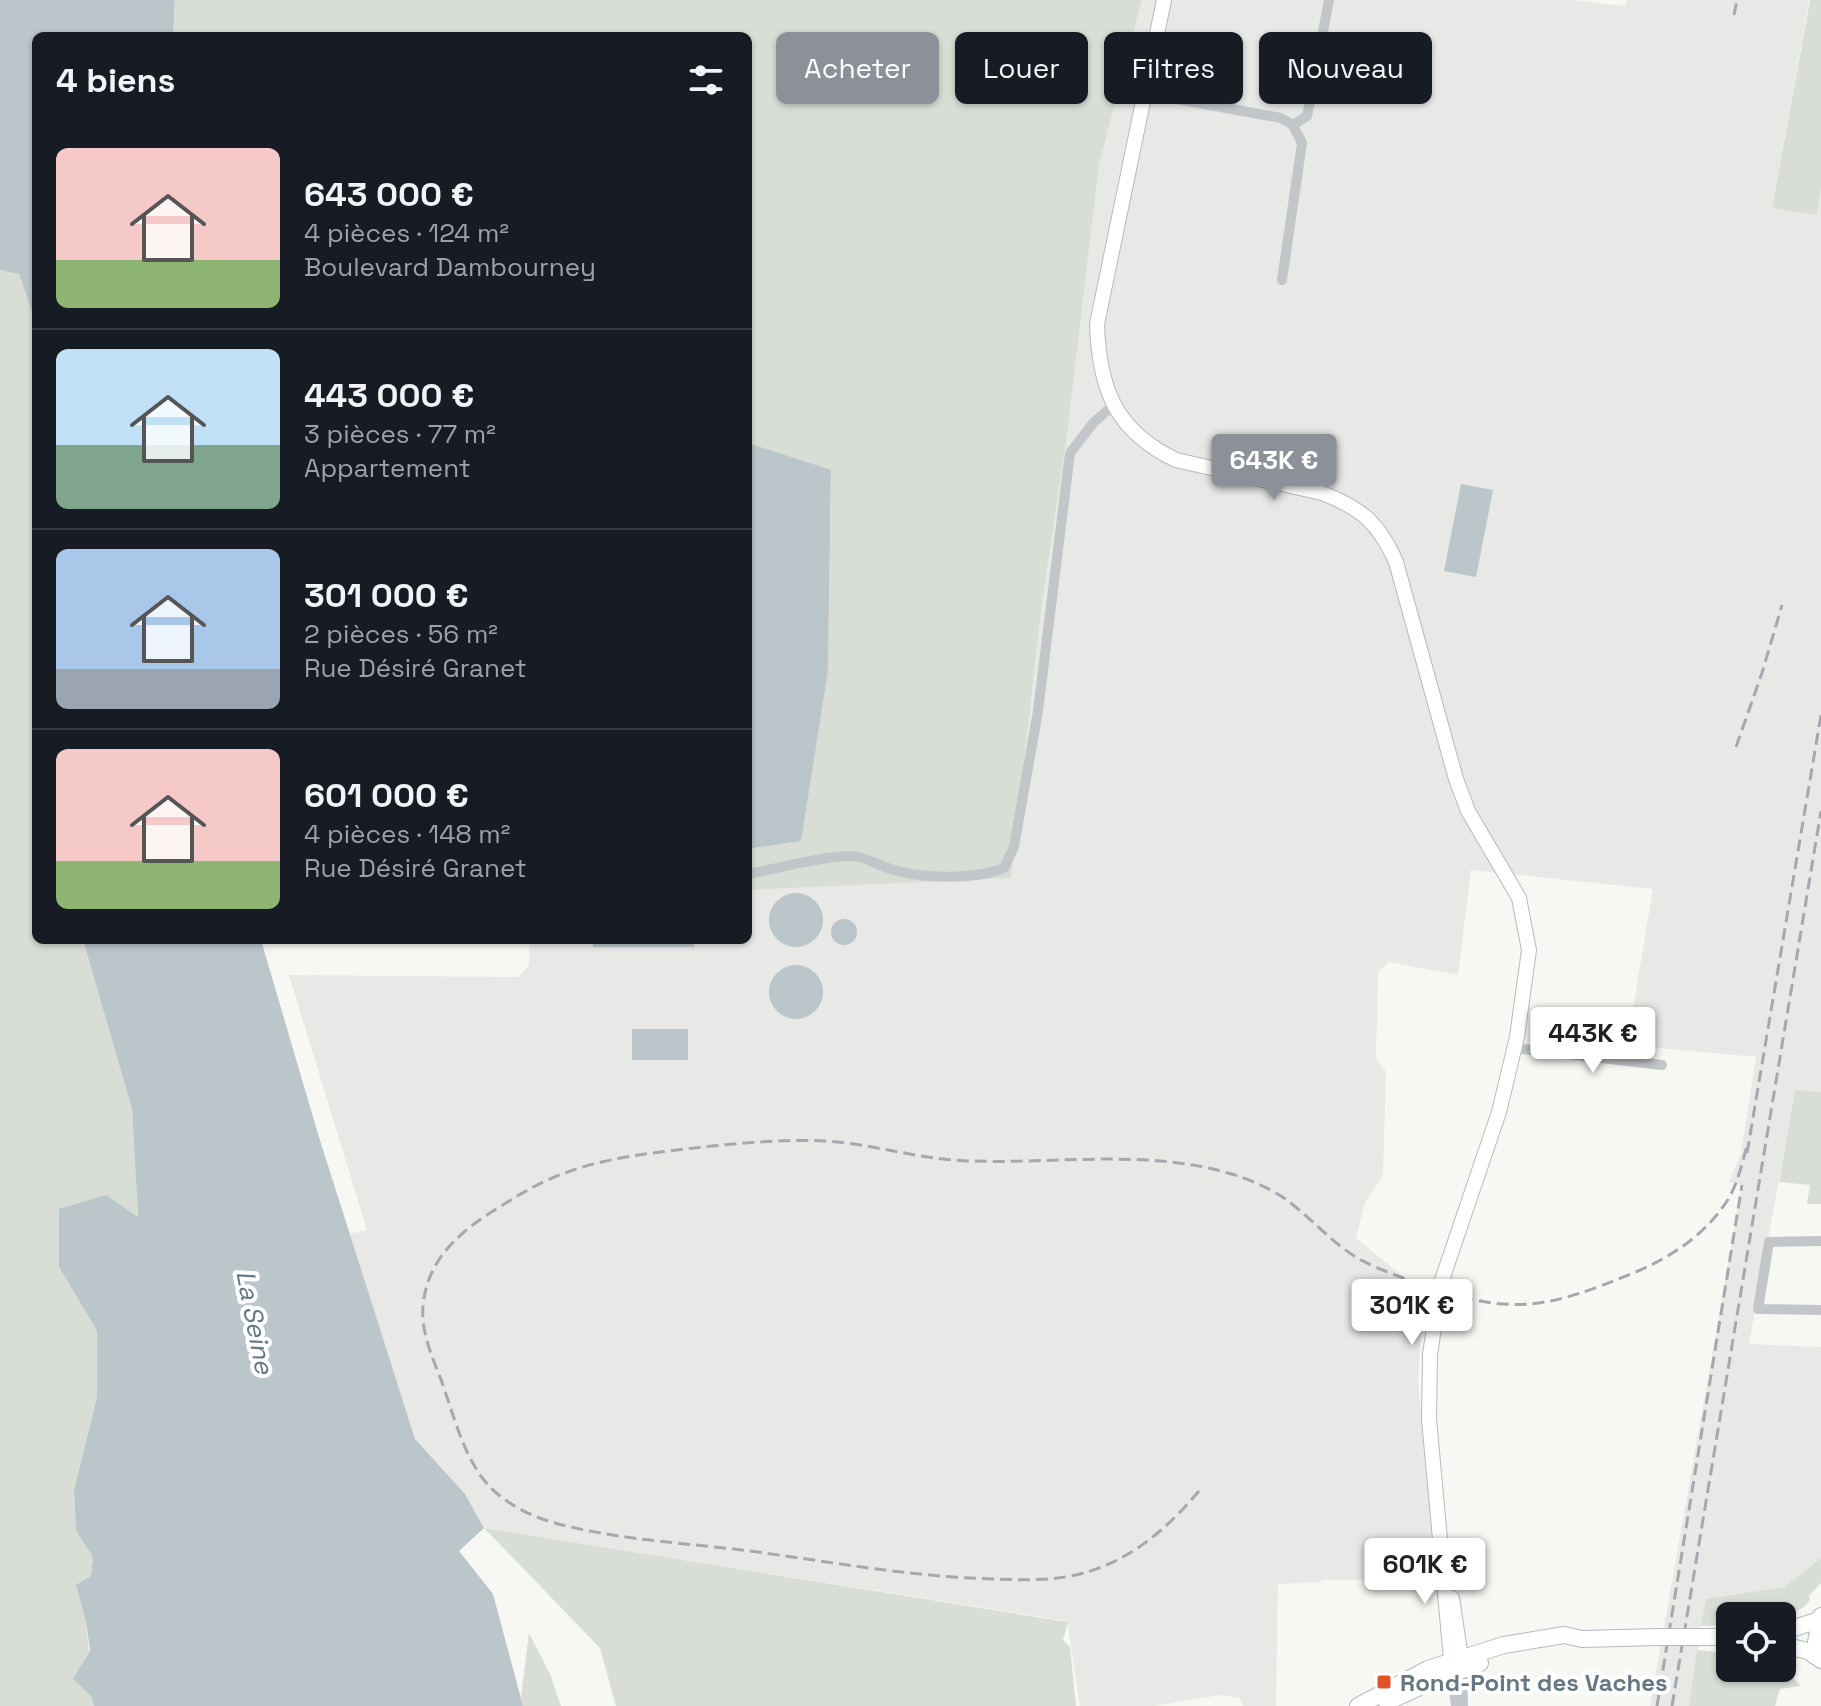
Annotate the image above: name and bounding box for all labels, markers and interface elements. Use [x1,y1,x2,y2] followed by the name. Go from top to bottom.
[776,32,939,104] chip: Acheter
[955,32,1088,104] chip: Louer
[1104,32,1243,104] chip: Filtres
[1259,32,1432,104] chip: Nouveau
[684,58,728,102] icon: filters
[56,59,175,102] text: 4 biens
[304,173,474,216] text: 643 000 €
[120,180,216,276] icon: home
[304,216,509,250] text: 4 pièces · 124 m²
[304,250,596,284] text: Boulevard Dambourney
[304,374,474,417] text: 443 000 €
[120,381,216,477] icon: home
[304,417,496,451] text: 3 pièces · 77 m²
[1209,434,1339,502] pin: 643K €
[1230,443,1318,477] text: 643K €
[304,451,471,485] text: Appartement
[304,574,469,617] text: 301 000 €
[120,581,216,677] icon: home
[304,617,498,651] text: 2 pièces · 56 m²
[304,651,527,685] text: Rue Désiré Granet
[304,774,469,817] text: 601 000 €
[120,781,216,877] icon: home
[304,817,510,851] text: 4 pièces · 148 m²
[304,851,527,885] text: Rue Désiré Granet
[1528,1007,1658,1075] pin: 443K €
[1548,1016,1638,1050] text: 443K €
[228,1267,282,1378] water label: La Seine
[1347,1279,1477,1347] pin: 301K €
[1370,1288,1454,1322] text: 301K €
[1360,1538,1490,1606] pin: 601K €
[1382,1547,1468,1581] text: 601K €
[1716,1602,1796,1682] map controls
[1716,1602,1796,1682] button: locate
[1400,1667,1668,1698] place label: Rond-Point des Vaches
[1375,1673,1393,1691] marker: Rond-Point des Vaches

